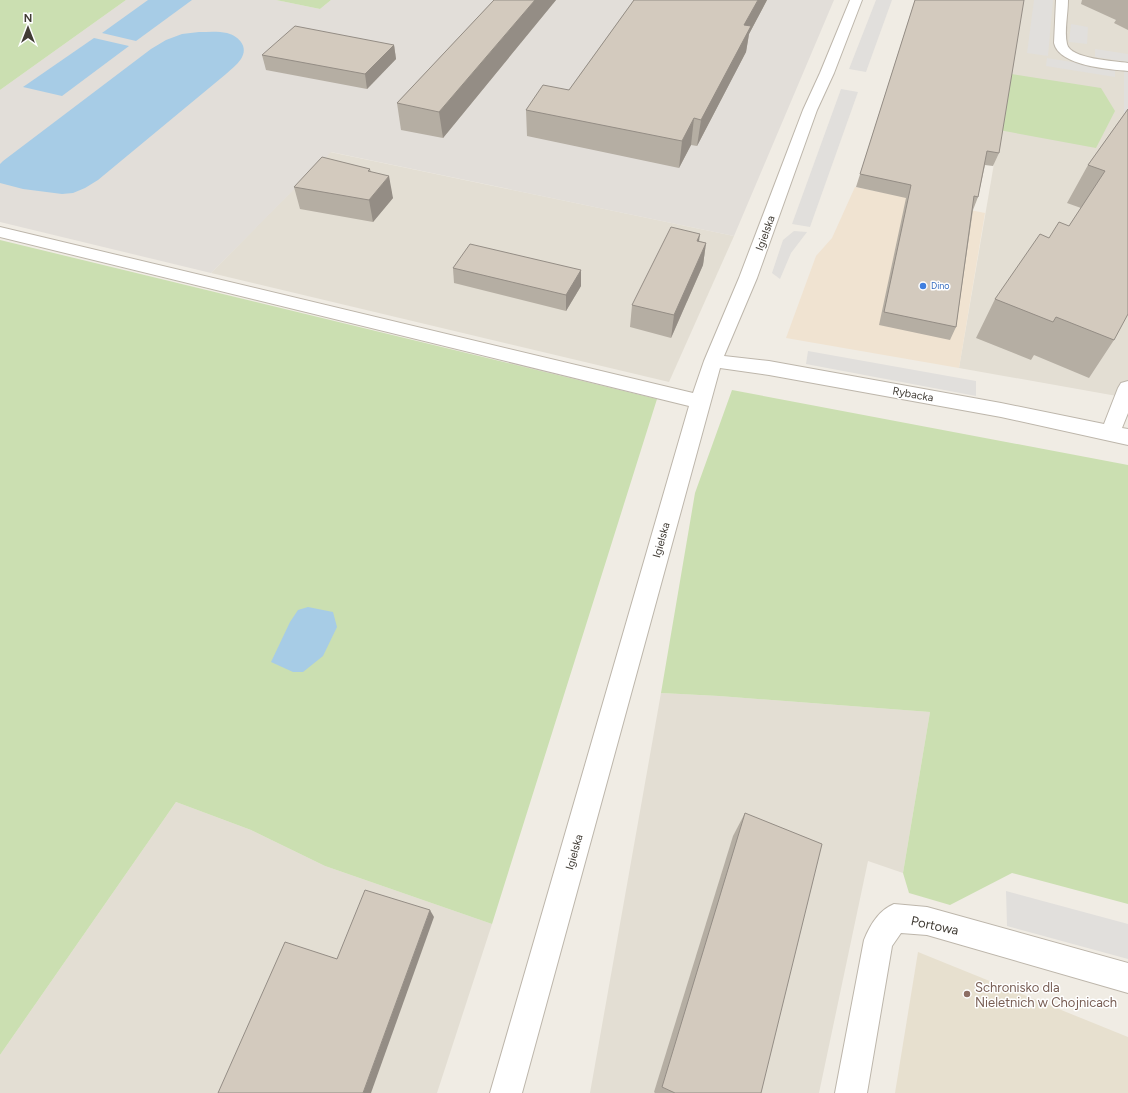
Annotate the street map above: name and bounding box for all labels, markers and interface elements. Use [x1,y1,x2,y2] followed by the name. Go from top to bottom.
[8,8,48,48] north arrow
[24,12,32,25] text: N
[753,214,778,252] street label: Igielska
[931,280,950,291] place label: Dino
[918,281,928,291] marker: Dino
[891,384,934,404] street label: Rybacka
[650,521,673,559] street label: Igielska
[563,833,586,871] street label: Igielska
[910,913,960,938] street label: Portowa
[975,980,1117,1010] place label: Schronisko dla Nieletnich w Chojnicach
[962,989,972,999] marker: Schronisko dla Nieletnich w Chojnicach

